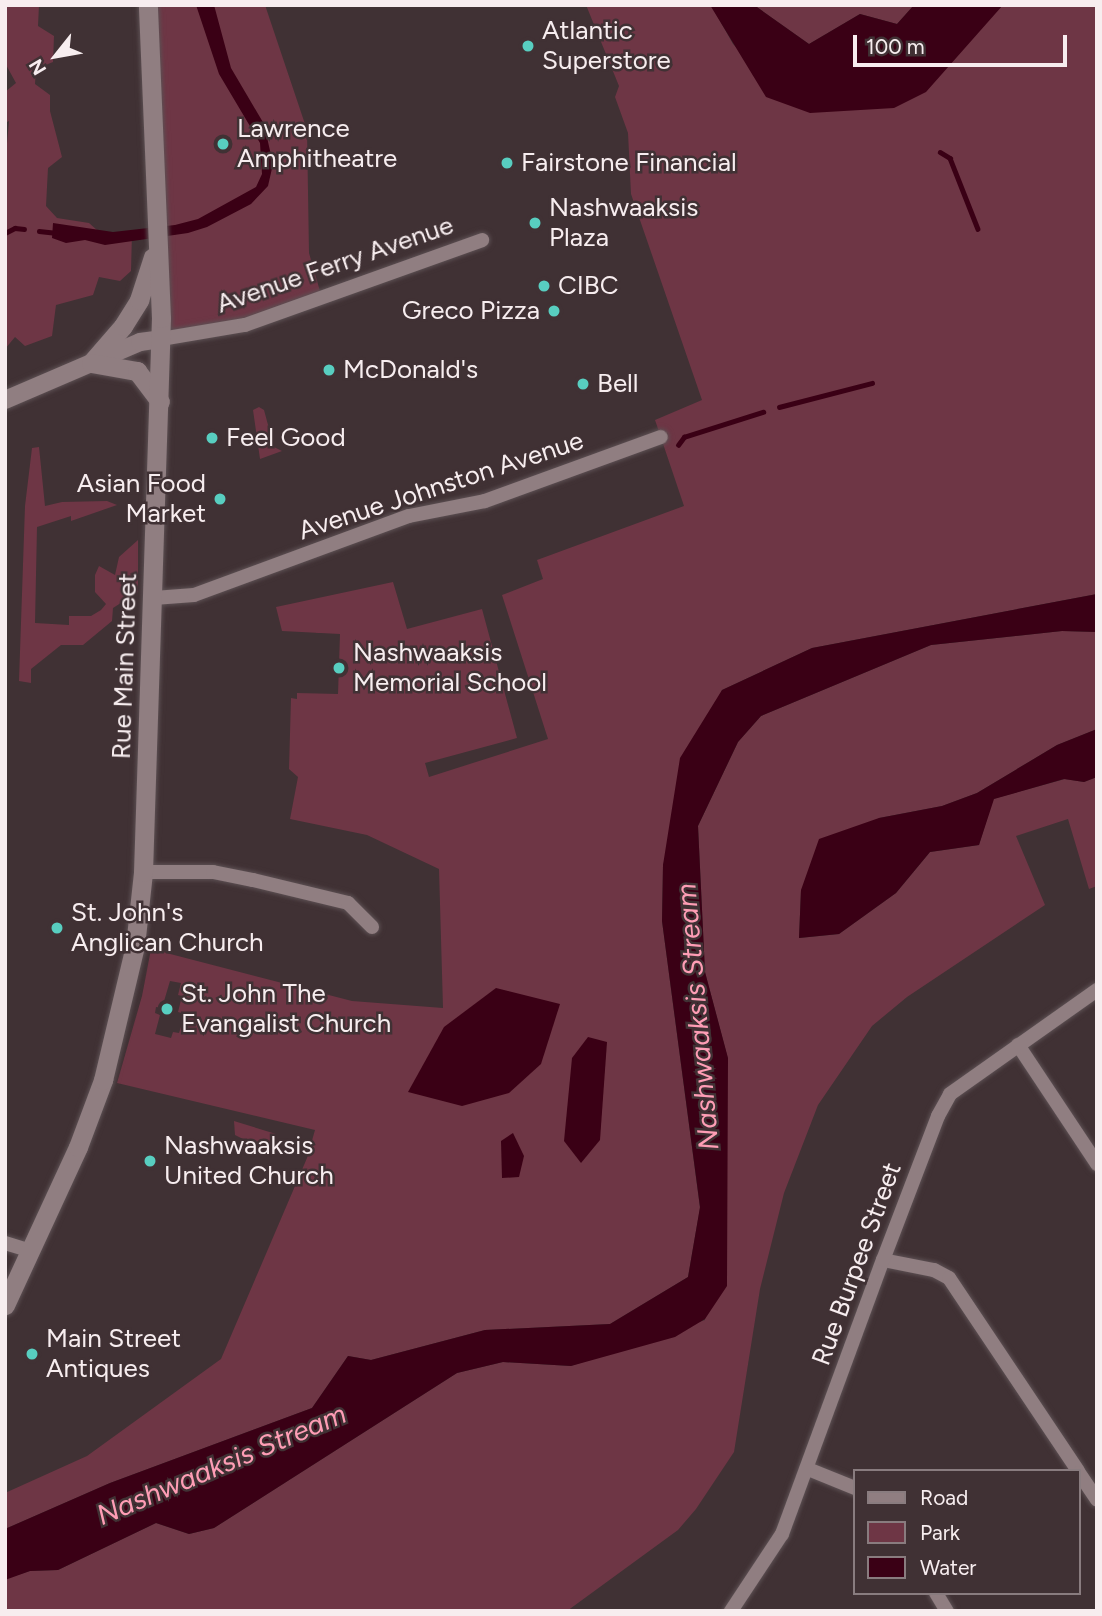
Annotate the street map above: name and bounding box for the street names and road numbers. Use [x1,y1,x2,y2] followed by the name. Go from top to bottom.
[213,210,457,320] street label: Avenue Ferry Avenue
[295,425,587,547] street label: Avenue Johnston Avenue
[106,572,144,760] street label: Rue Main Street
[806,1158,908,1370] street label: Rue Burpee Street

